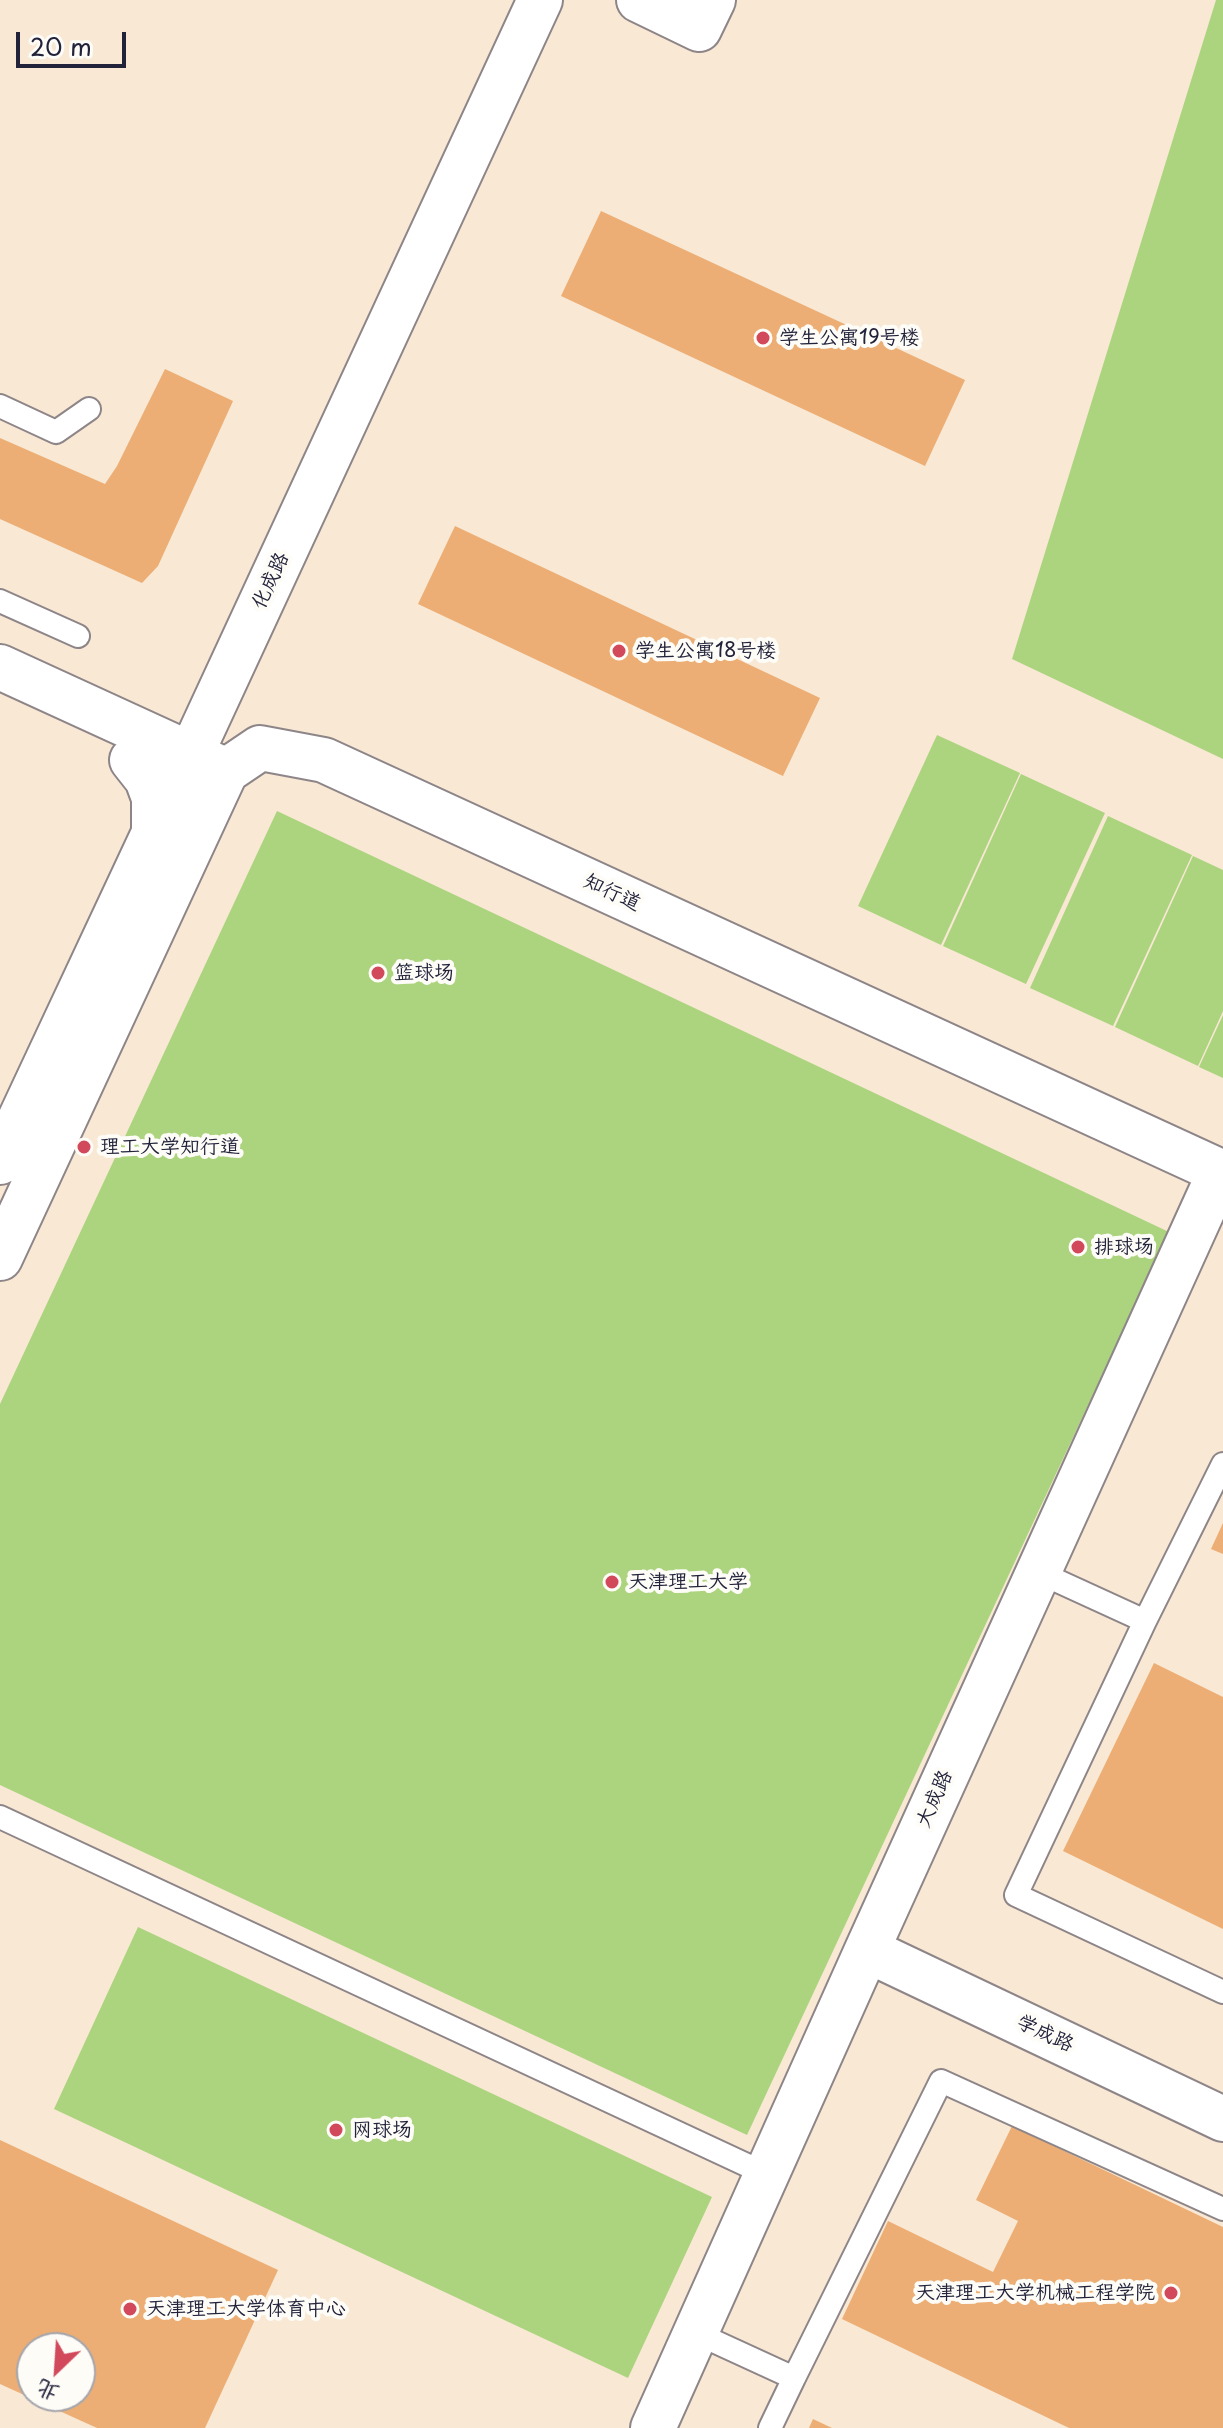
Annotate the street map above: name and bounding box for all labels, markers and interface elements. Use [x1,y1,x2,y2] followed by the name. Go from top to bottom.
[20,16,130,66] scale bar
[30,28,92,64] text: 20 m
[779,326,920,350] place label: 学生公寓19号楼
[754,329,772,347] marker: 学生公寓19号楼
[247,549,295,613] street label: 化成路
[635,639,776,663] place label: 学生公寓18号楼
[610,642,628,660] marker: 学生公寓18号楼
[580,869,644,917] street label: 知行道
[394,961,454,985] place label: 篮球场
[369,964,387,982] marker: 篮球场
[100,1135,240,1159] place label: 理工大学知行道
[75,1138,93,1156] marker: 理工大学知行道
[1094,1235,1154,1259] place label: 排球场
[1069,1238,1087,1256] marker: 排球场
[628,1570,748,1594] place label: 天津理工大学
[603,1573,621,1591] marker: 天津理工大学
[912,1767,958,1831] street label: 大成路
[1013,2010,1077,2058] street label: 学成路
[352,2118,412,2142] place label: 网球场
[327,2121,345,2139] marker: 网球场
[915,2281,1155,2305] place label: 天津理工大学机械工程学院
[1162,2284,1180,2302] marker: 天津理工大学机械工程学院
[146,2297,346,2321] place label: 天津理工大学体育中心
[121,2300,139,2318] marker: 天津理工大学体育中心
[16,2332,96,2412] north arrow
[30,2373,63,2412] text: 北

